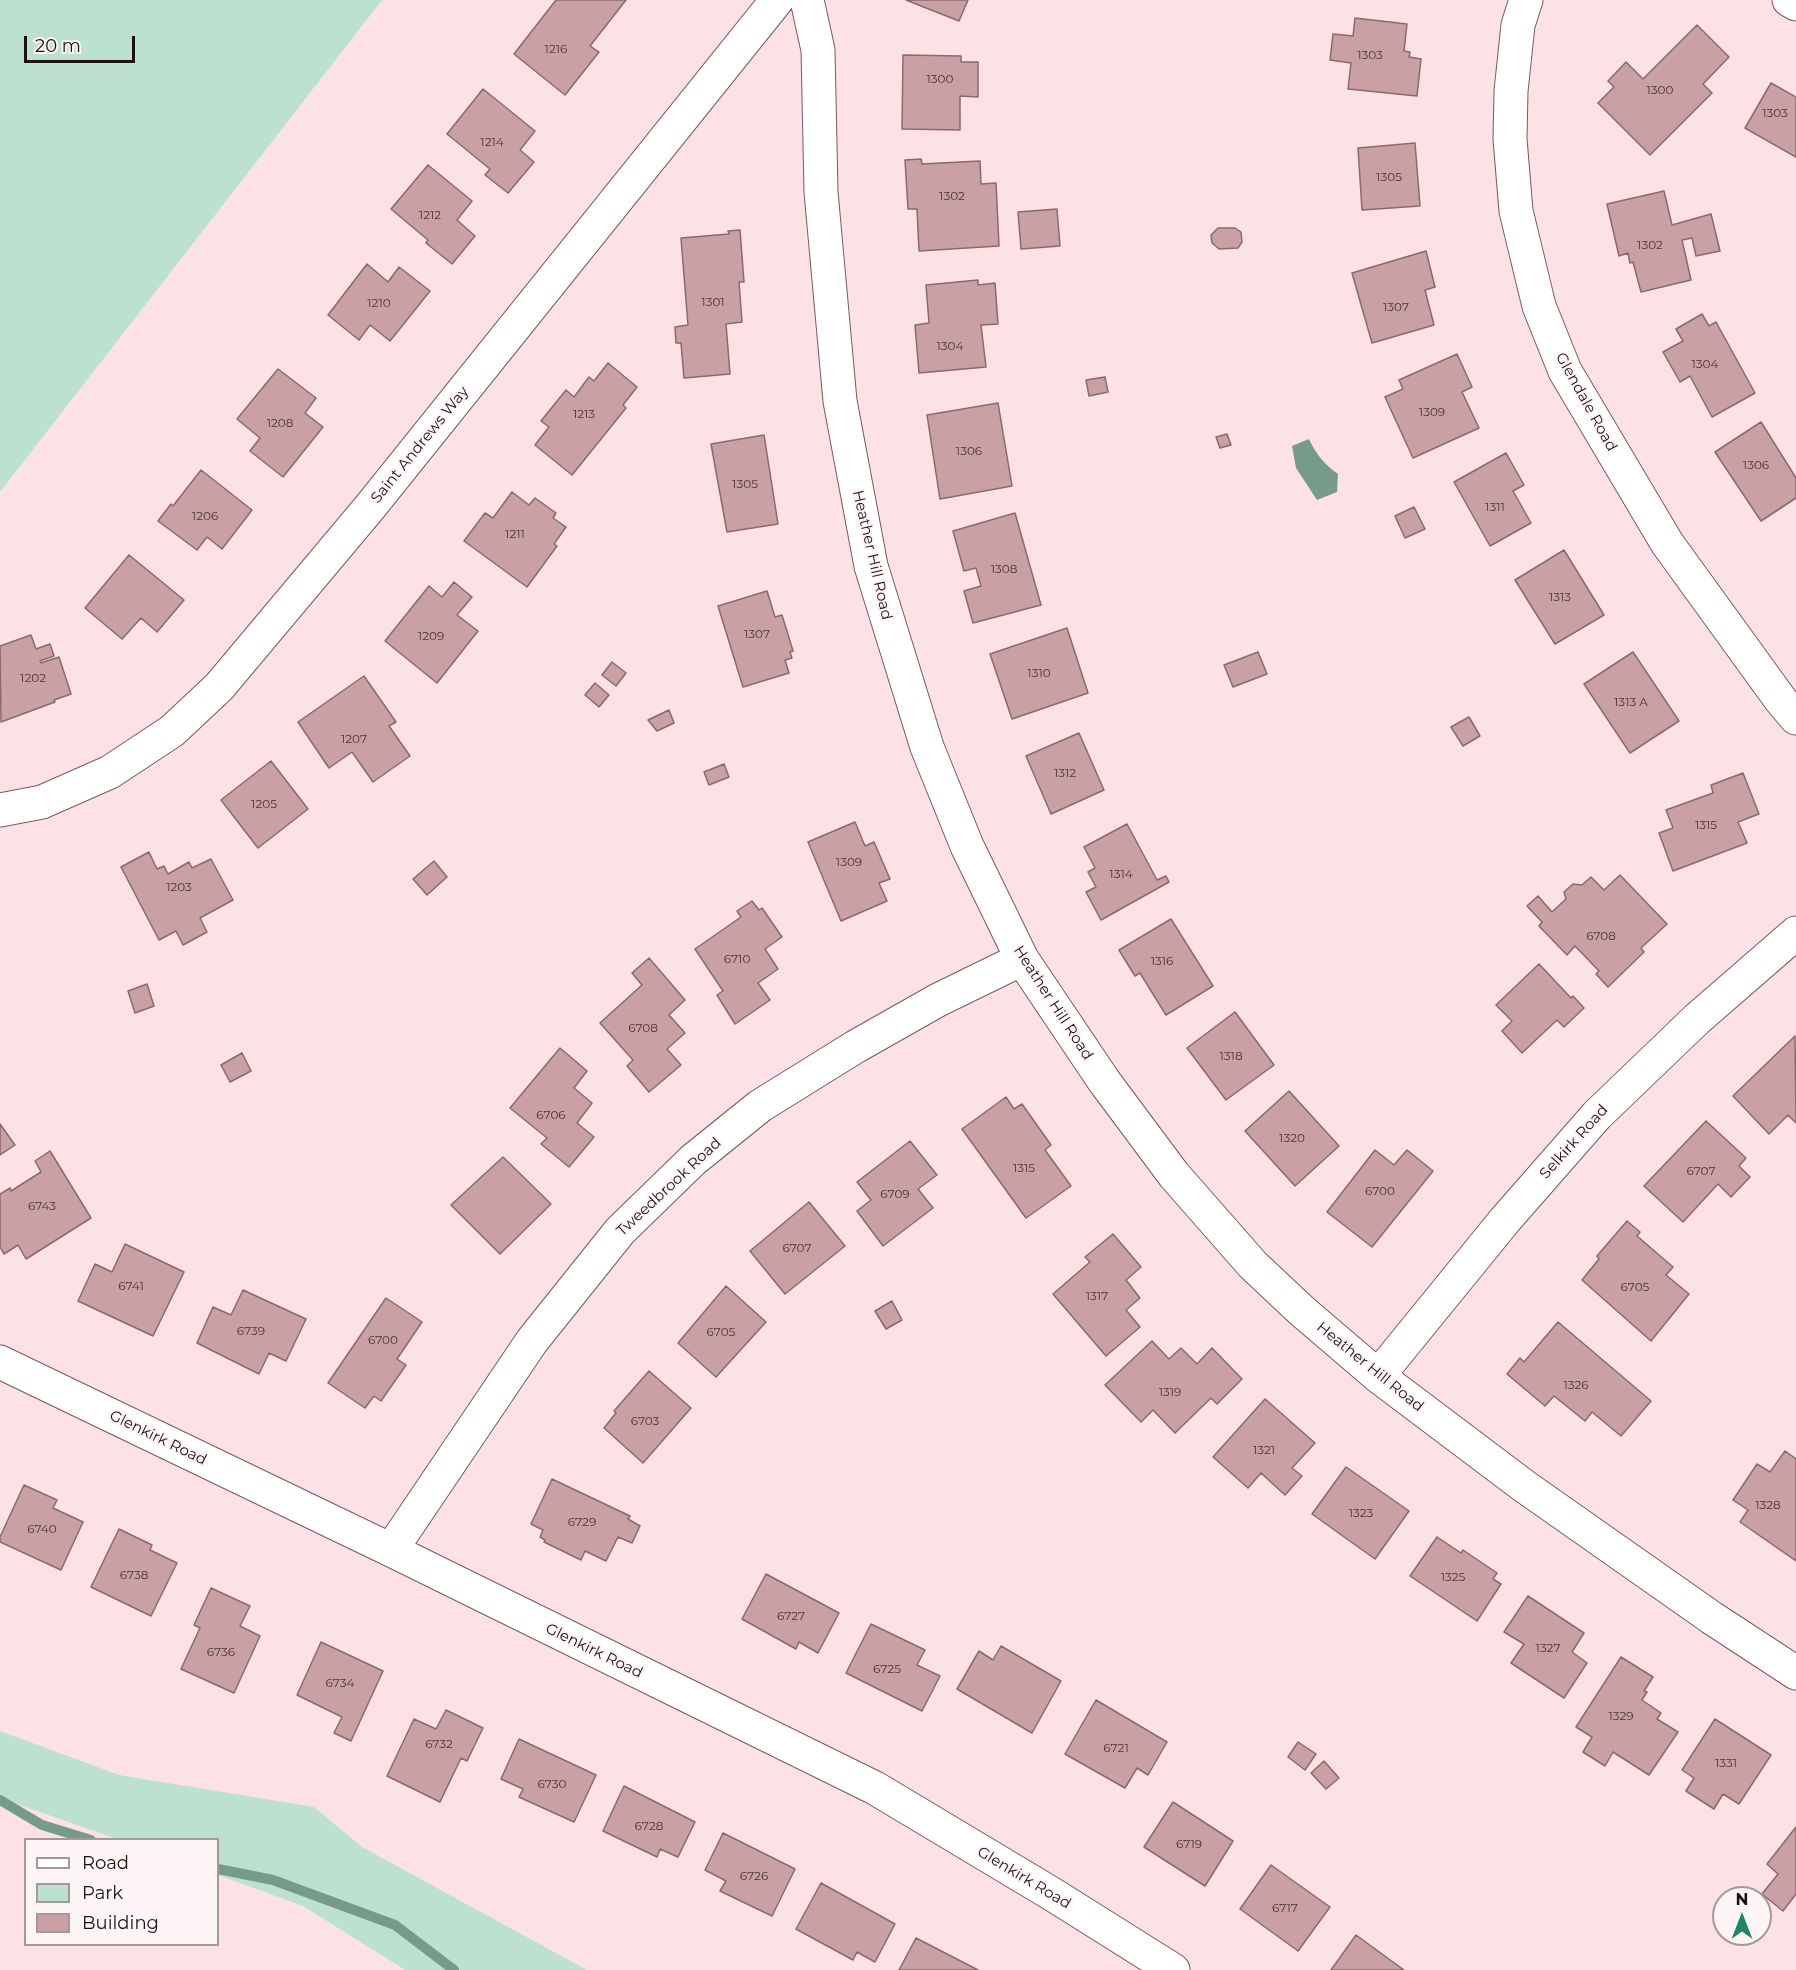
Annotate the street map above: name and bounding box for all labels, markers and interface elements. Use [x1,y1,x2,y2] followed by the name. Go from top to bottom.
[27,24,138,62] scale bar
[35,35,81,57] text: 20 m
[545,42,567,56] house number: 1216
[1357,48,1383,62] house number: 1303
[927,72,953,86] house number: 1300
[1647,83,1673,97] house number: 1300
[1762,106,1788,120] house number: 1303
[480,135,504,149] house number: 1214
[1376,170,1402,184] house number: 1305
[939,189,965,203] house number: 1302
[419,208,441,222] house number: 1212
[1637,238,1663,252] house number: 1302
[701,295,725,309] house number: 1301
[367,296,391,310] house number: 1210
[1383,300,1409,314] house number: 1307
[937,339,963,353] house number: 1304
[1551,349,1621,455] street label: Glendale Road
[1692,357,1718,371] house number: 1304
[367,383,473,507] street label: Saint Andrews Way
[1419,405,1445,419] house number: 1309
[573,407,595,421] house number: 1213
[267,416,293,430] house number: 1208
[956,444,982,458] house number: 1306
[1743,458,1769,472] house number: 1306
[732,477,758,491] house number: 1305
[848,488,896,622] street label: Heather Hill Road
[1485,500,1505,514] house number: 1311
[192,509,218,523] house number: 1206
[505,527,525,541] house number: 1211
[991,562,1017,576] house number: 1308
[1549,590,1571,604] house number: 1313
[744,627,770,641] house number: 1307
[418,629,444,643] house number: 1209
[1027,666,1051,680] house number: 1310
[20,671,46,685] house number: 1202
[1614,695,1648,709] house number: 1313 A
[341,732,367,746] house number: 1207
[1054,766,1076,780] house number: 1312
[251,797,277,811] house number: 1205
[1695,818,1717,832] house number: 1315
[836,855,862,869] house number: 1309
[1109,867,1133,881] house number: 1314
[166,880,192,894] house number: 1203
[1586,929,1616,943] house number: 6708
[1009,943,1097,1063] street label: Heather Hill Road
[724,952,750,966] house number: 6710
[1151,954,1173,968] house number: 1316
[628,1021,658,1035] house number: 6708
[1219,1049,1243,1063] house number: 1318
[1536,1101,1612,1183] street label: Selkirk Road
[536,1108,566,1122] house number: 6706
[1279,1131,1305,1145] house number: 1320
[613,1134,725,1240] street label: Tweedbrook Road
[1013,1161,1035,1175] house number: 1315
[1687,1164,1715,1178] house number: 6707
[1365,1184,1395,1198] house number: 6700
[880,1187,910,1201] house number: 6709
[28,1199,56,1213] house number: 6743
[783,1241,811,1255] house number: 6707
[118,1279,144,1293] house number: 6741
[1621,1280,1649,1294] house number: 6705
[1086,1289,1108,1303] house number: 1317
[1313,1318,1427,1416] street label: Heather Hill Road
[237,1324,265,1338] house number: 6739
[707,1325,735,1339] house number: 6705
[368,1333,398,1347] house number: 6700
[1563,1378,1589,1392] house number: 1326
[1159,1385,1181,1399] house number: 1319
[106,1407,210,1469] street label: Glenkirk Road
[631,1414,659,1428] house number: 6703
[1253,1443,1275,1457] house number: 1321
[1755,1498,1781,1512] house number: 1328
[1349,1506,1373,1520] house number: 1323
[568,1515,596,1529] house number: 6729
[27,1522,57,1536] house number: 6740
[120,1568,148,1582] house number: 6738
[1441,1570,1465,1584] house number: 1325
[777,1609,805,1623] house number: 6727
[542,1620,646,1682] street label: Glenkirk Road
[1536,1641,1560,1655] house number: 1327
[207,1645,235,1659] house number: 6736
[873,1662,901,1676] house number: 6725
[326,1676,354,1690] house number: 6734
[1608,1709,1634,1723] house number: 1329
[425,1737,453,1751] house number: 6732
[1103,1741,1129,1755] house number: 6721
[1715,1756,1737,1770] house number: 1331
[538,1777,566,1791] house number: 6730
[635,1819,663,1833] house number: 6728
[1176,1837,1202,1851] house number: 6719
[24,1838,219,1946] legend
[974,1843,1074,1913] street label: Glenkirk Road
[82,1852,129,1874] text: Road
[740,1869,768,1883] house number: 6726
[82,1882,123,1904] text: Park
[1712,1886,1772,1946] north arrow
[1736,1890,1748,1909] text: N
[1272,1901,1298,1915] house number: 6717
[82,1912,159,1934] text: Building

